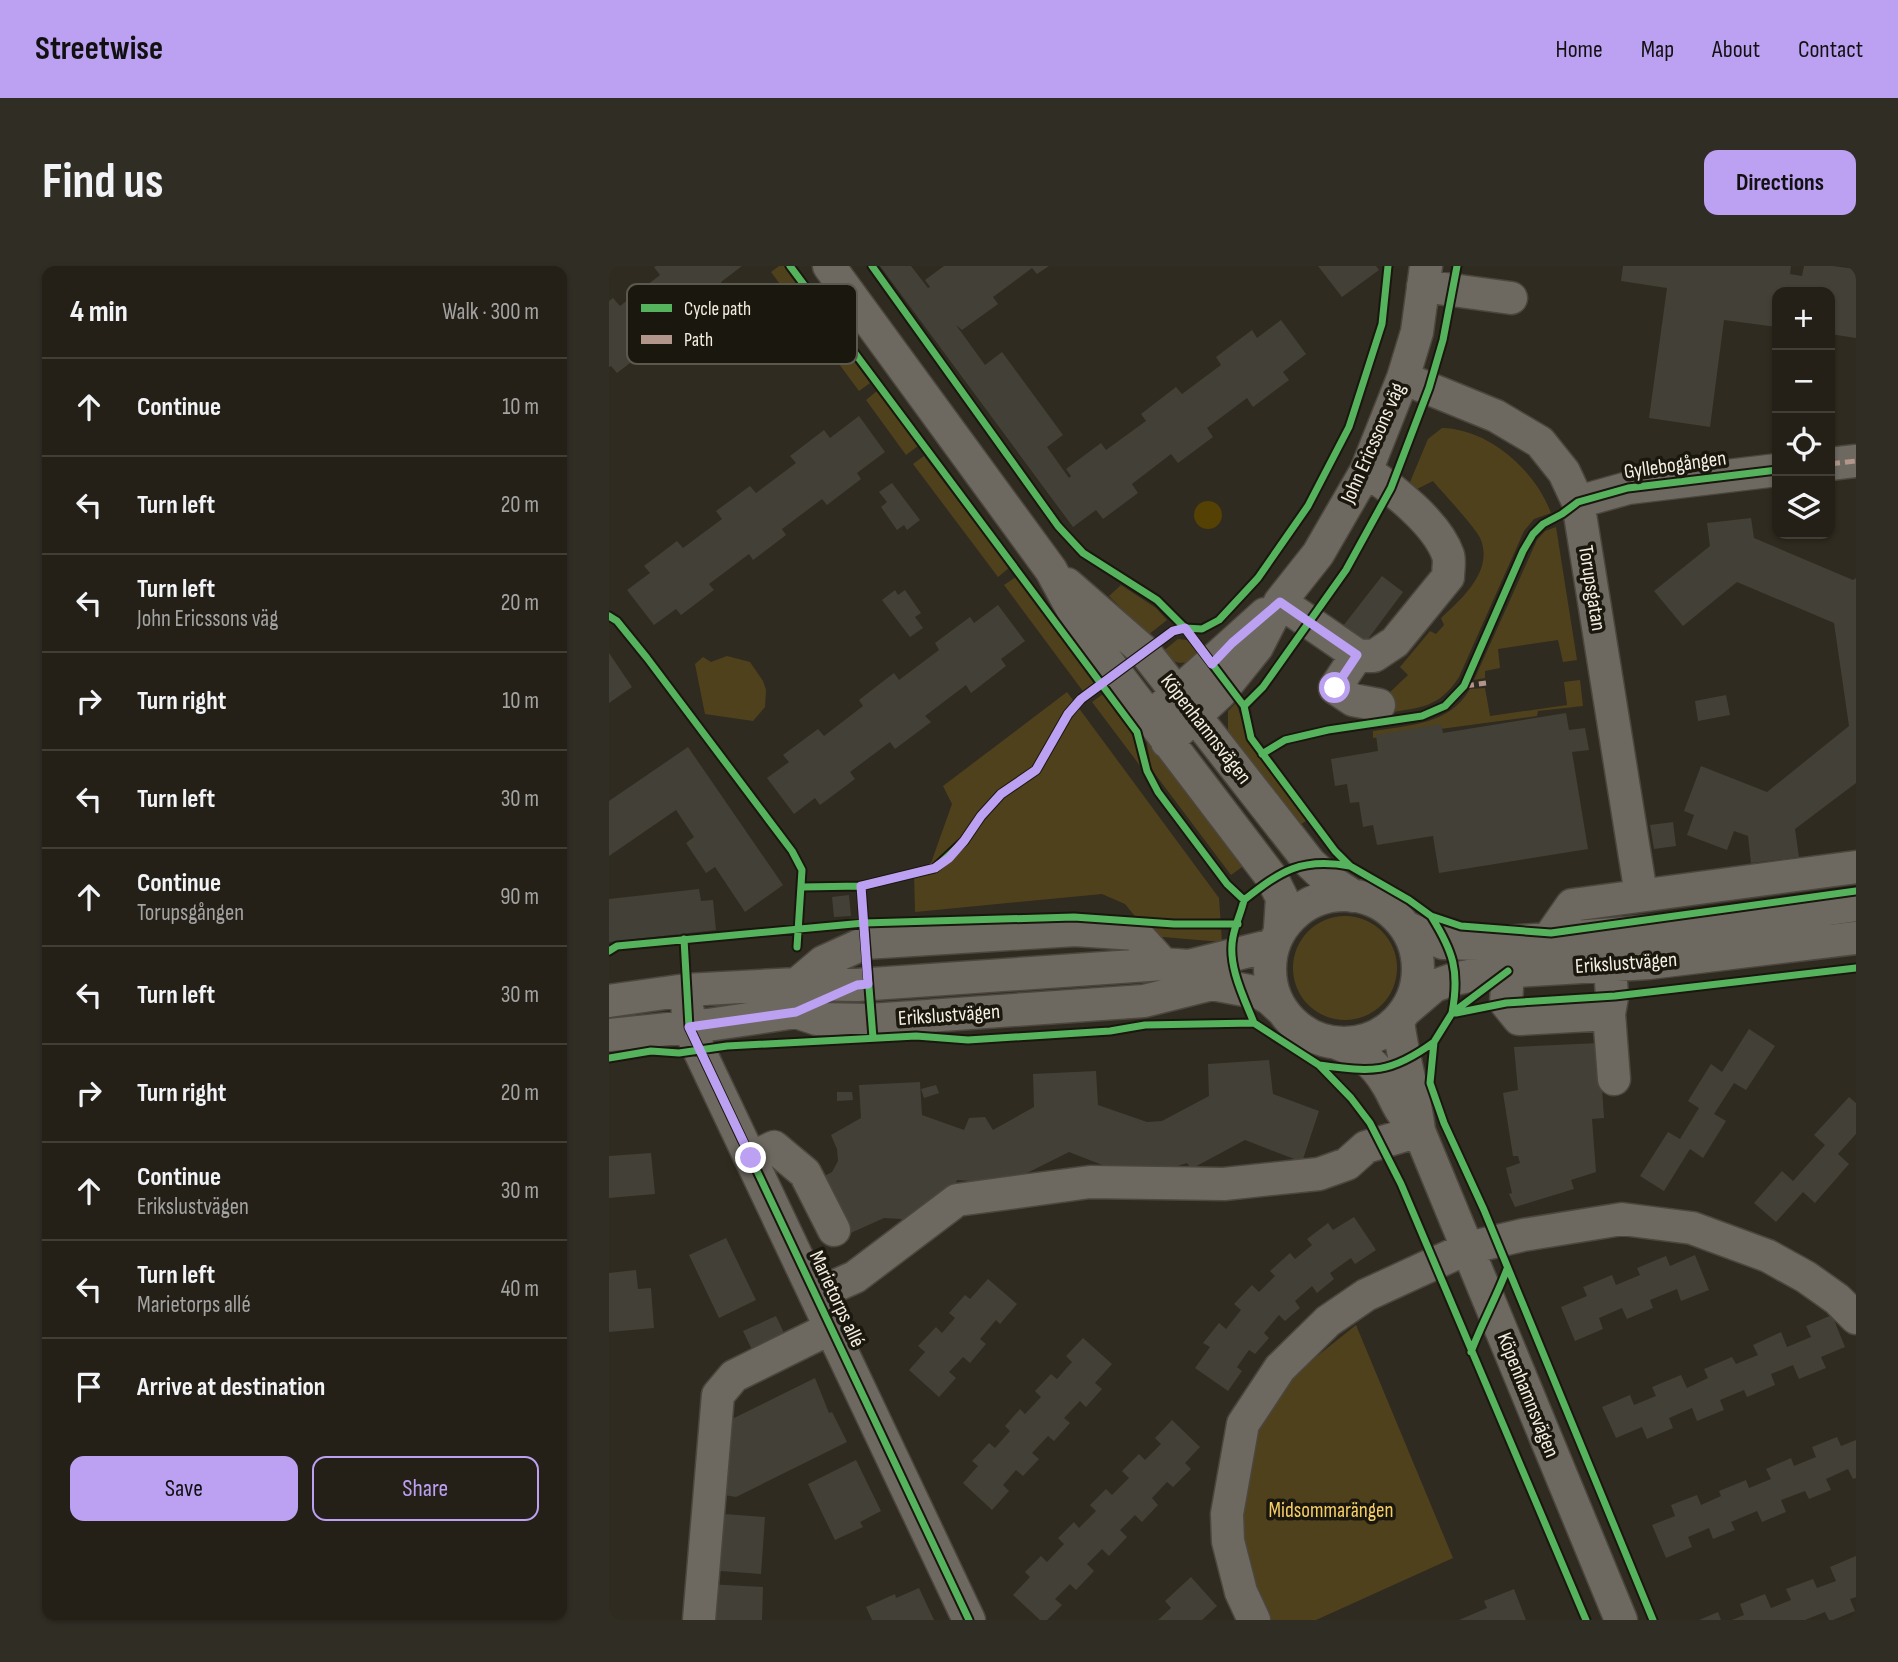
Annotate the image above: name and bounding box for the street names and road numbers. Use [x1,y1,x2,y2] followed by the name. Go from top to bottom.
[1335,379,1411,508] street label: John Ericssons väg
[1622,445,1728,485] street label: Gyllebogången
[1573,543,1611,633] street label: Torupsgatan
[1155,669,1257,789] street label: Köpenhamnsvägen
[1574,947,1678,979] street label: Erikslustvägen
[897,999,1001,1031] street label: Erikslustvägen
[804,1247,870,1351] street label: Marietorps allé
[1492,1329,1564,1461] street label: Köpenhamnsvägen

